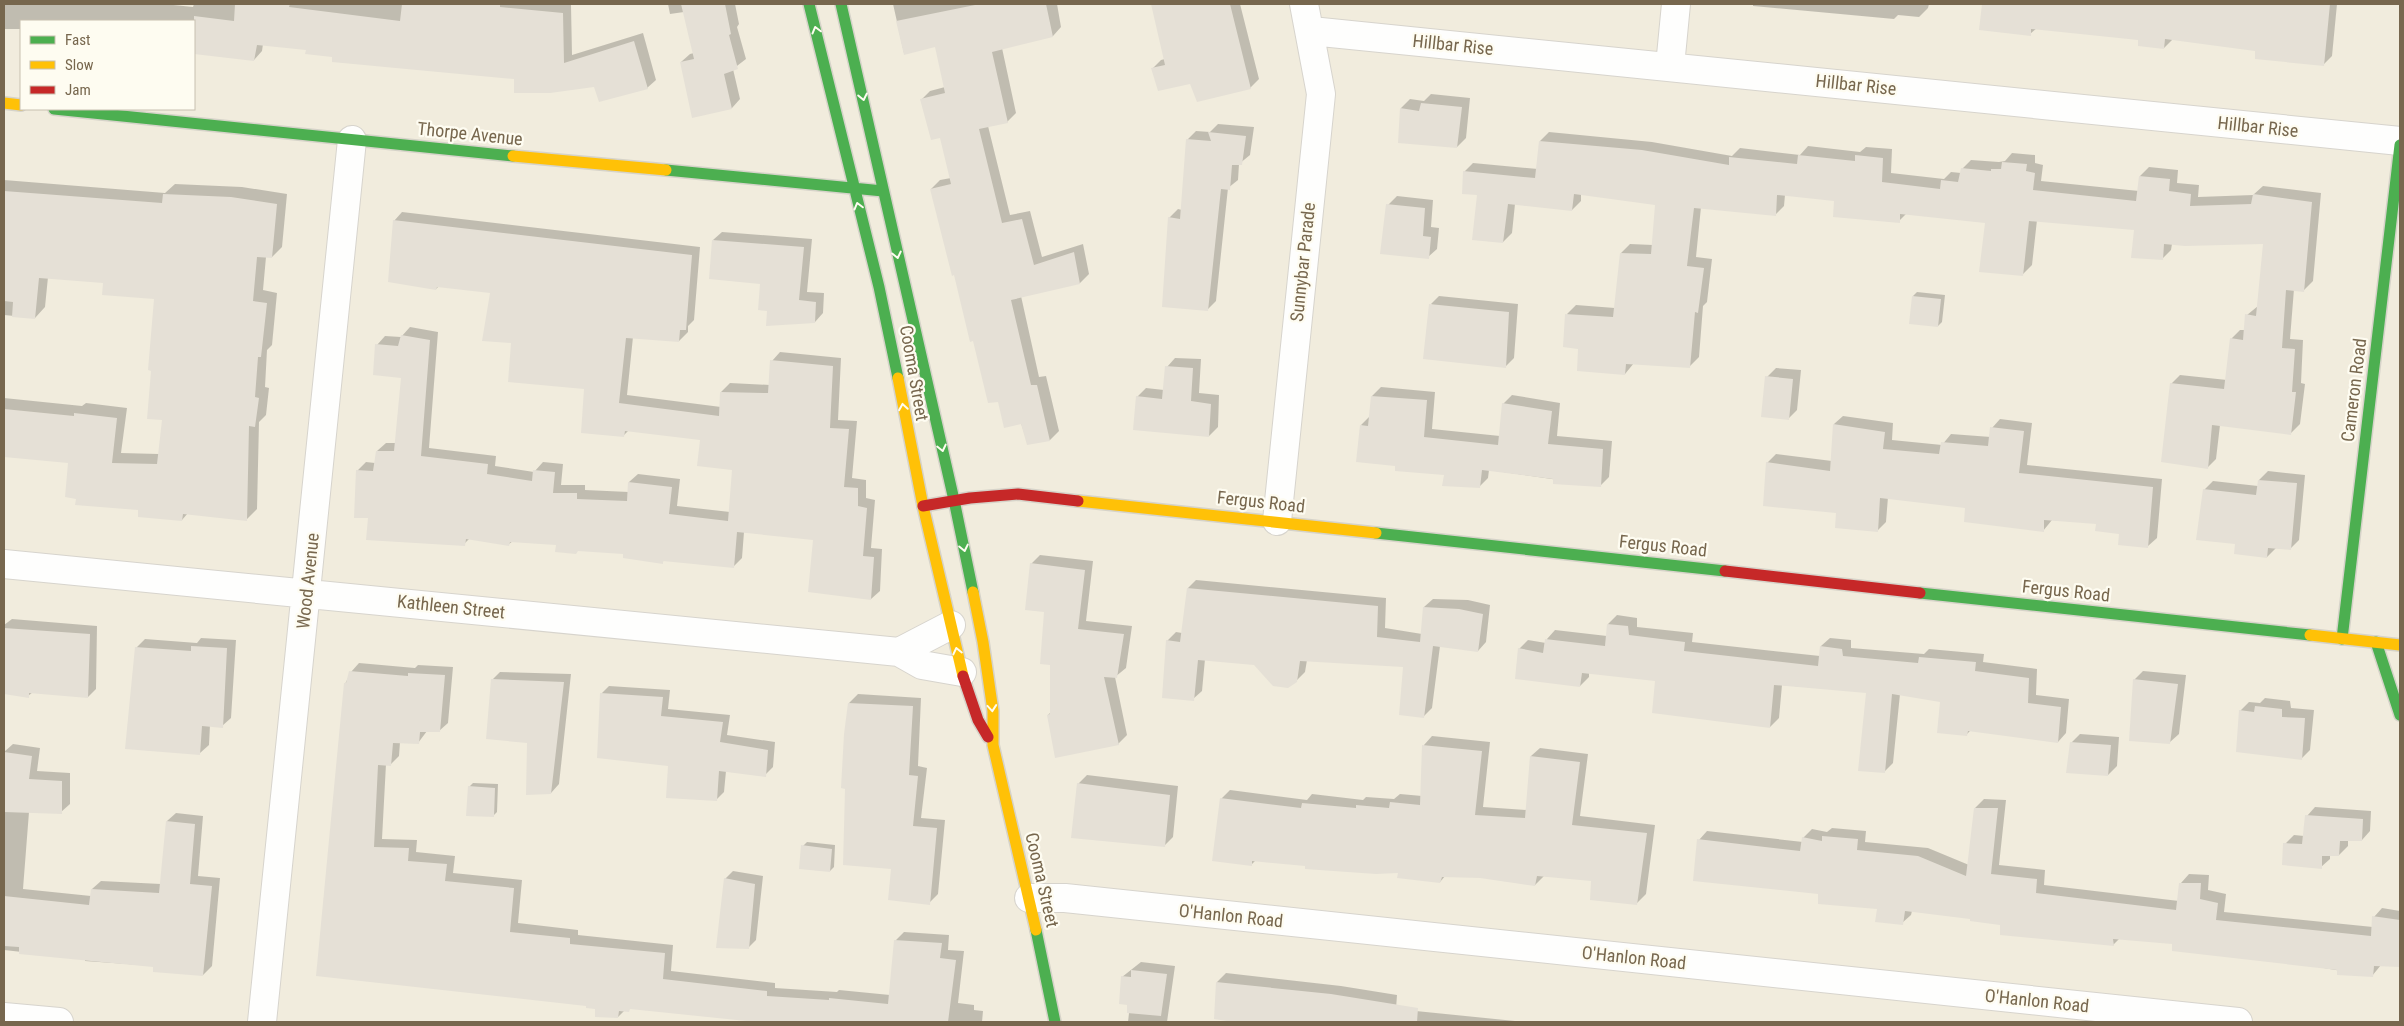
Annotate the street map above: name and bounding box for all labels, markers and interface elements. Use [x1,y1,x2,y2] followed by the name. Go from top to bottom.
[20,20,195,110] legend
[811,27,821,35] one-way arrow
[1412,30,1494,59] street label: Hillbar Rise
[65,31,90,49] text: Fast
[65,56,94,74] text: Slow
[1815,70,1897,99] street label: Hillbar Rise
[65,81,91,99] text: Jam
[857,92,867,101] one-way arrow
[2217,112,2299,141] street label: Hillbar Rise
[416,118,524,149] street label: Thorpe Avenue
[1286,201,1319,323] street label: Sunnybar Parade
[853,202,864,211] one-way arrow
[892,251,902,260] one-way arrow
[896,323,933,422] street label: Cooma Street
[2337,337,2370,443] street label: Cameron Road
[898,403,908,412] one-way arrow
[936,443,947,452] one-way arrow
[1216,486,1306,517] street label: Fergus Road
[1618,530,1708,561] street label: Fergus Road
[292,532,323,630] street label: Wood Avenue
[958,544,969,553] one-way arrow
[2021,575,2111,606] street label: Fergus Road
[396,590,506,623] street label: Kathleen Street
[952,647,963,656] one-way arrow
[986,704,997,712] one-way arrow
[1021,830,1064,929] street label: Cooma Street
[1178,900,1284,931] street label: O'Hanlon Road
[1581,942,1687,973] street label: O'Hanlon Road
[1984,985,2090,1016] street label: O'Hanlon Road

